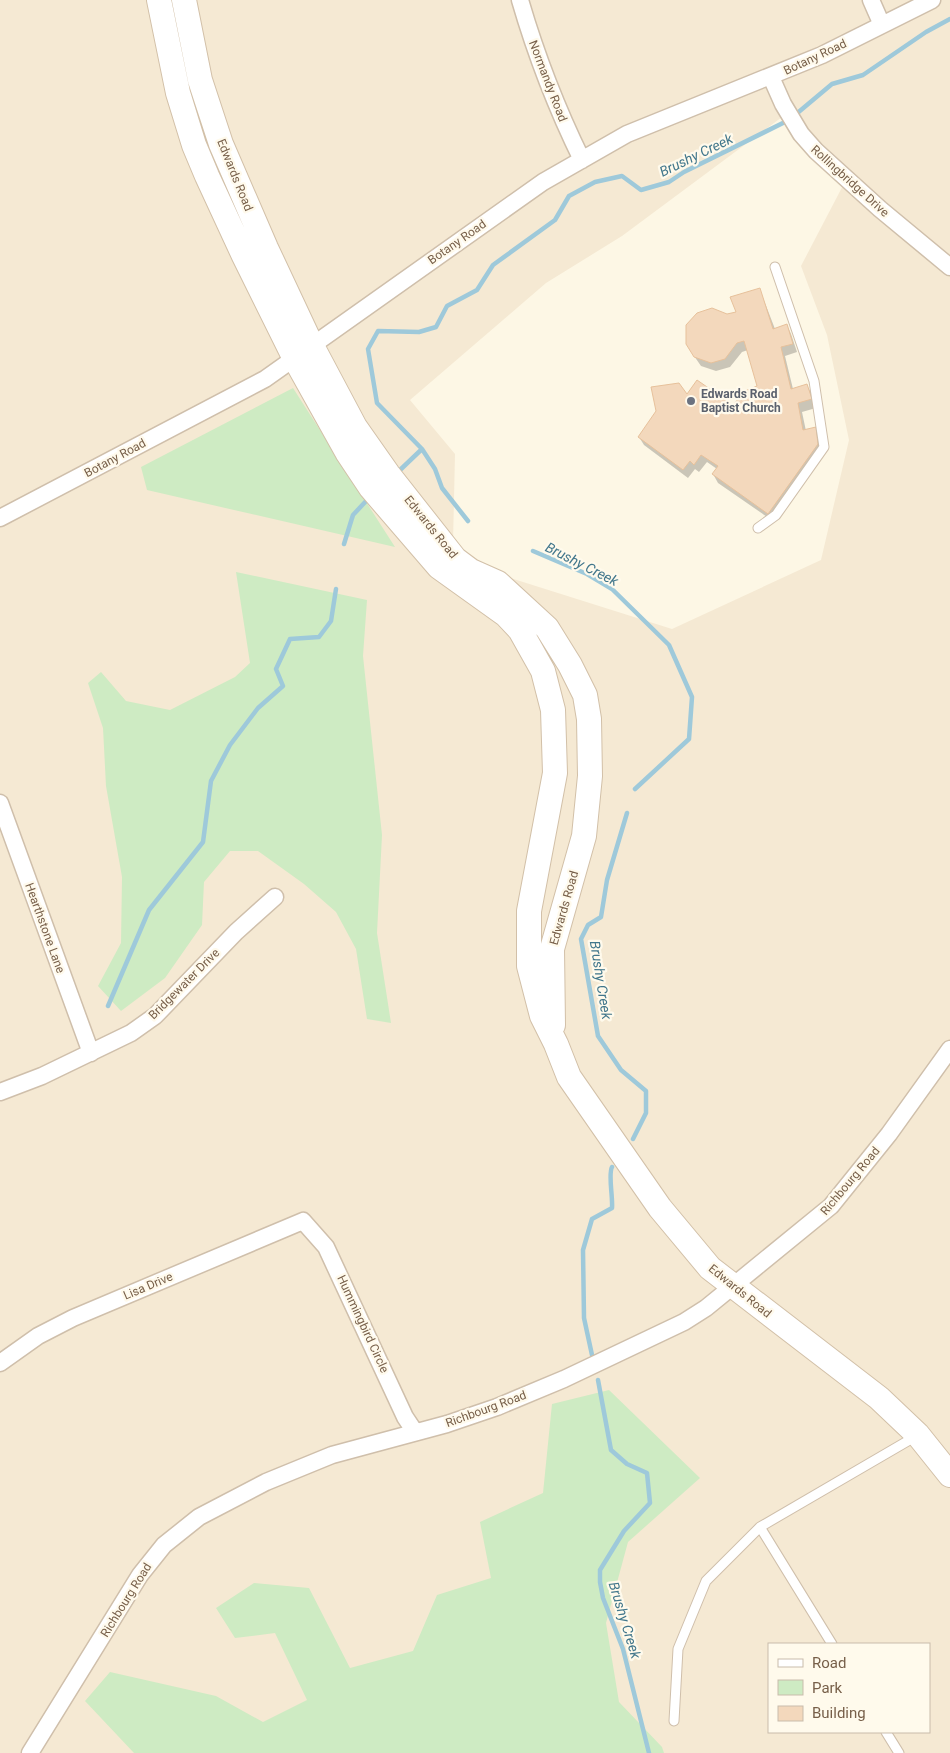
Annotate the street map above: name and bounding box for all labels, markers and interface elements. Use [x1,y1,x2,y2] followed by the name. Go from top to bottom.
[781,36,849,78] street label: Botany Road
[526,38,570,124] street label: Normandy Road
[657,130,736,180] water label: Brushy Creek
[214,137,256,213] street label: Edwards Road
[808,142,892,220] street label: Rollingbridge Drive
[425,217,489,267] street label: Botany Road
[701,387,781,415] place label: Edwards Road Baptist Church
[685,395,697,407] marker: Edwards Road Baptist Church
[82,436,148,480] street label: Botany Road
[402,493,460,561] street label: Edwards Road
[543,539,622,590] water label: Brushy Creek
[547,869,581,947] street label: Edwards Road
[22,881,68,975] street label: Hearthstone Lane
[587,939,615,1022] water label: Brushy Creek
[146,946,222,1022] street label: Bridgewater Drive
[817,1144,883,1218] street label: Richbourg Road
[706,1262,774,1320] street label: Edwards Road
[121,1269,175,1303] street label: Lisa Drive
[334,1273,392,1375] street label: Hummingbird Circle
[444,1388,528,1430] street label: Richbourg Road
[98,1560,154,1640] street label: Richbourg Road
[606,1580,645,1661] water label: Brushy Creek
[768,1643,930,1733] legend
[812,1654,846,1672] text: Road
[812,1679,843,1697] text: Park
[812,1704,866,1722] text: Building

